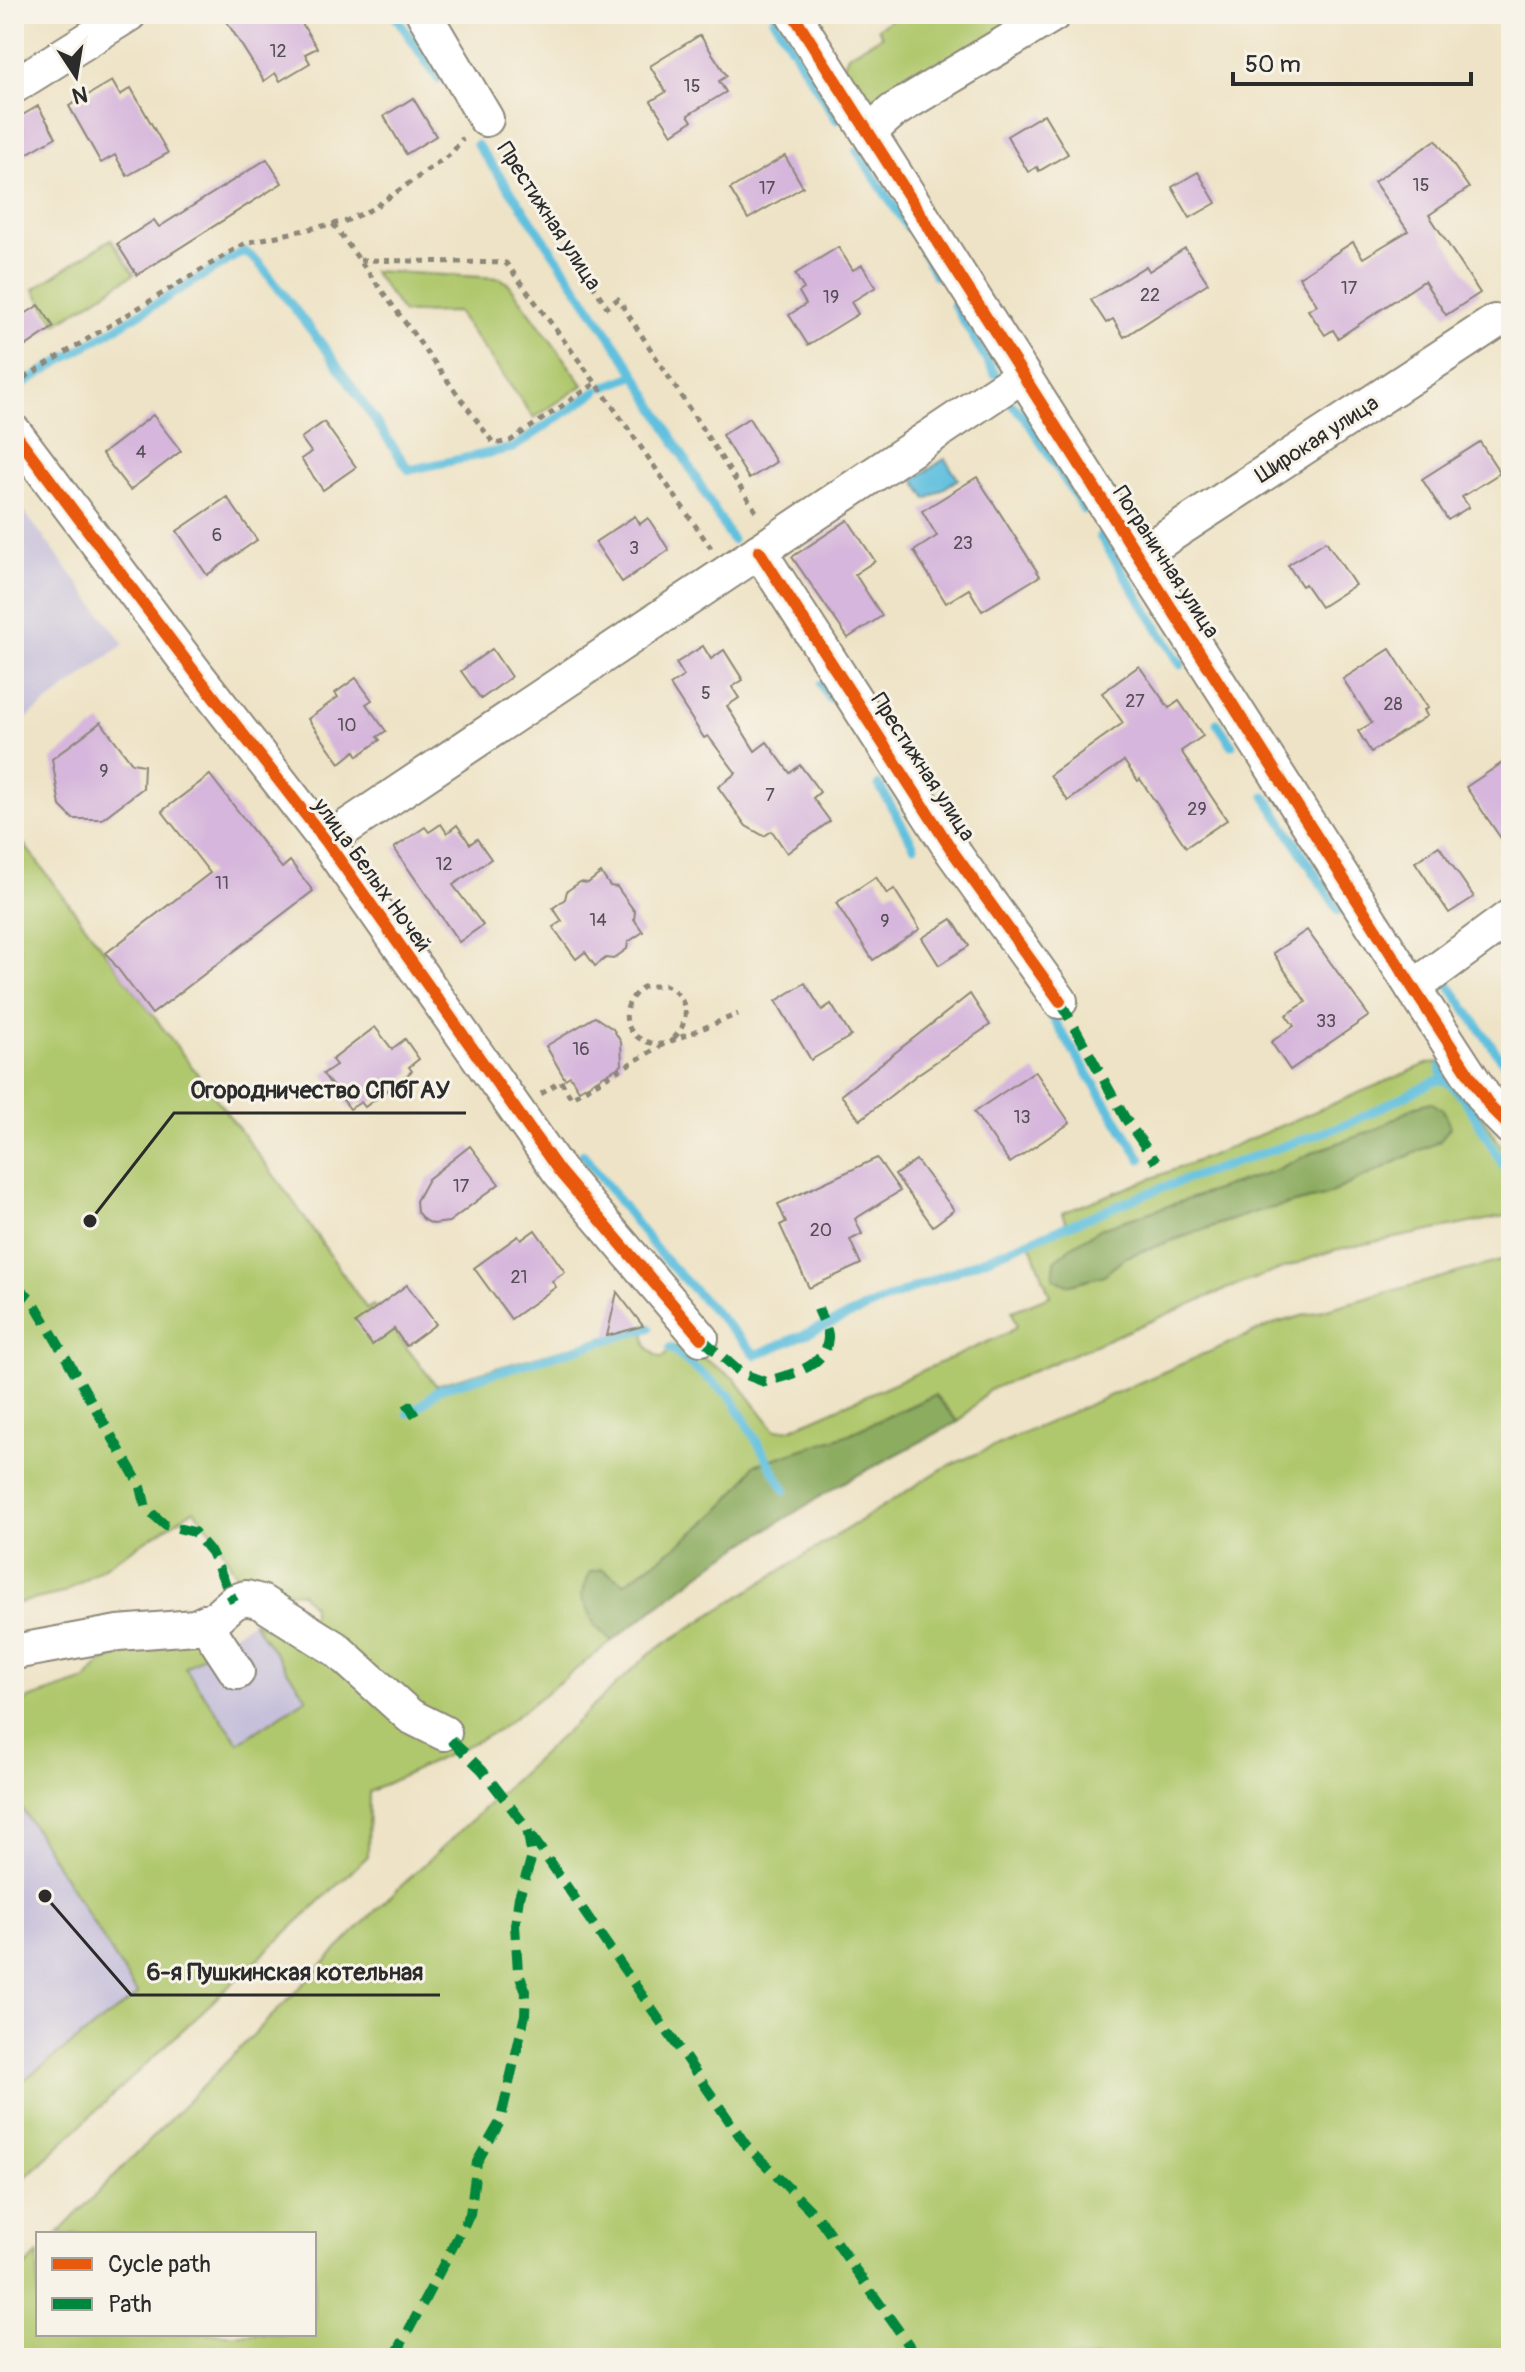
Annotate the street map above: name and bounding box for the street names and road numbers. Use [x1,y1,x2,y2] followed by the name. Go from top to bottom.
[491,137,607,295] street label: Престижная улица
[1250,389,1384,489] street label: Широкая улица
[1106,481,1226,643] street label: Пограничная улица
[865,688,981,846] street label: Престижная улица
[306,792,437,957] street label: улица Белых Ночей

